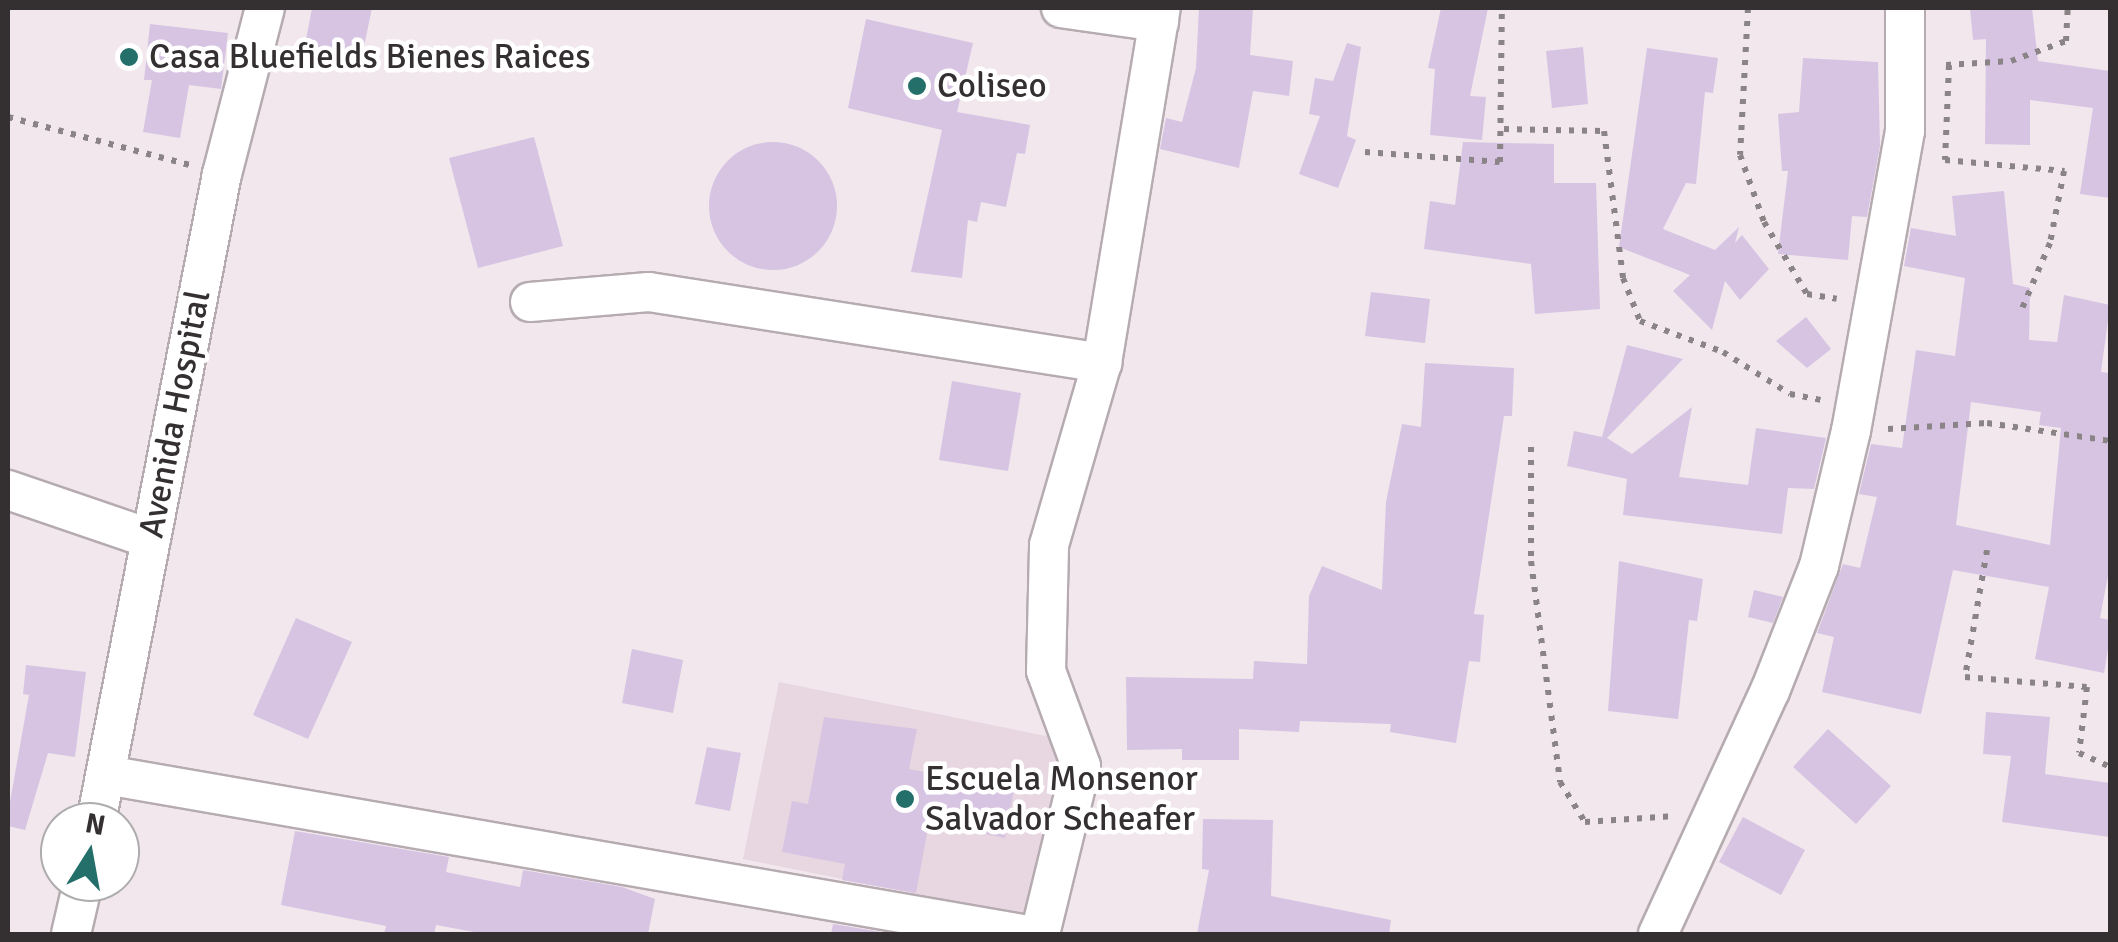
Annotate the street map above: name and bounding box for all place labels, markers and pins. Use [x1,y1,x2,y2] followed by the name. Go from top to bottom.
[149,36,590,78] place label: Casa Bluefields Bienes Raices
[118,46,140,68] marker: Casa Bluefields Bienes Raices
[937,65,1047,107] place label: Coliseo
[906,75,928,97] marker: Coliseo
[925,758,1198,840] place label: Escuela Monsenor Salvador Scheafer
[894,788,916,810] marker: Escuela Monsenor Salvador Scheafer

